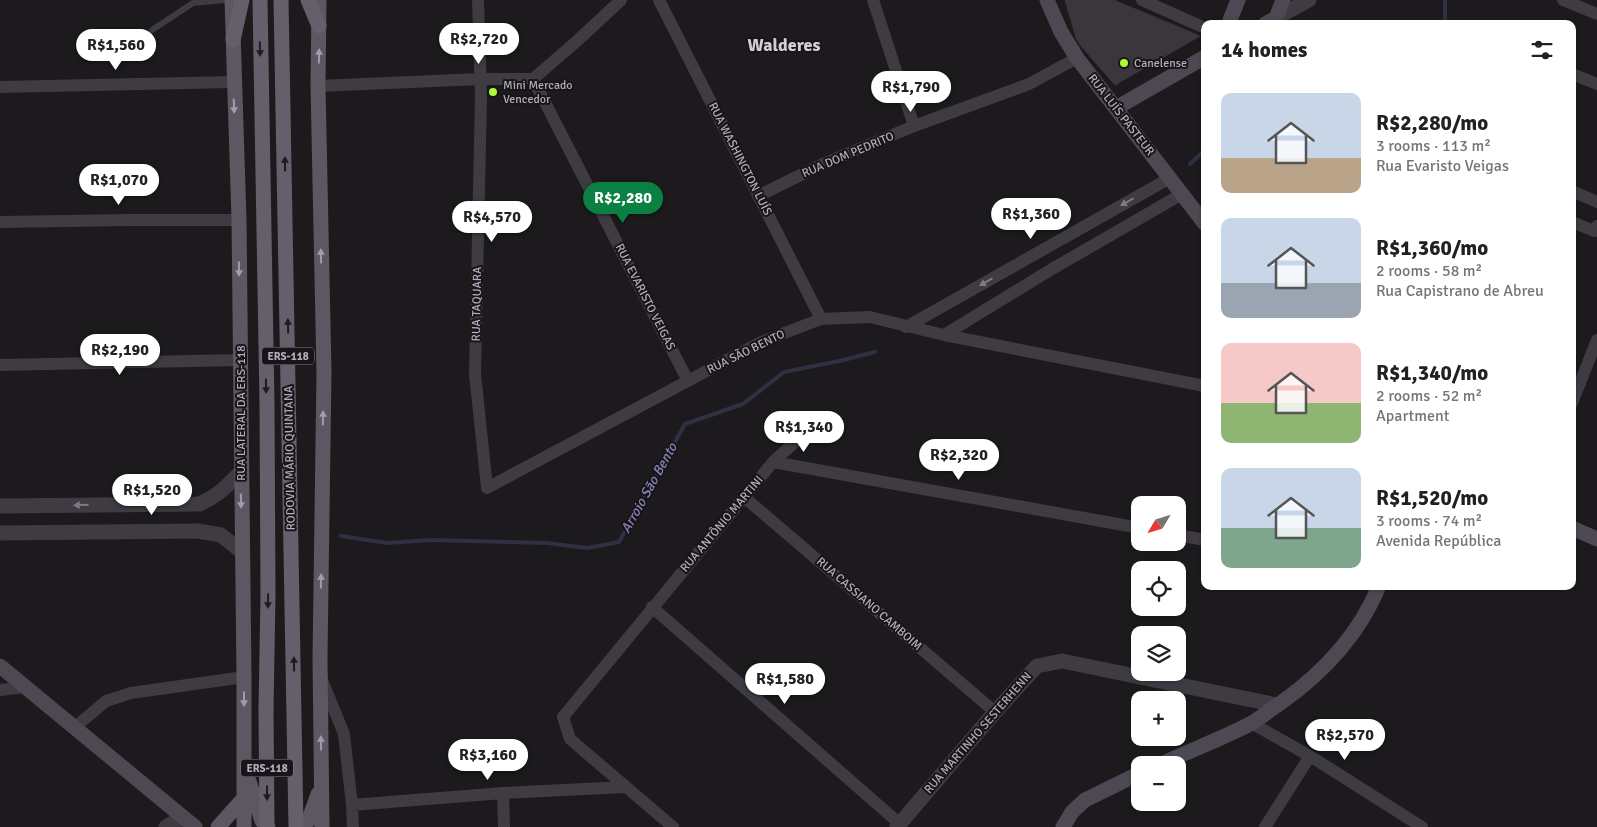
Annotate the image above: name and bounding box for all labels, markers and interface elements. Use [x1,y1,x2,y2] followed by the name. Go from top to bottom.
[433,22,525,65] pin: R$2,720
[70,28,162,71] pin: R$1,560
[450,29,508,49] text: R$2,720
[748,34,820,56] district label: Walderes
[87,35,145,55] text: R$1,560
[1528,36,1556,64] icon: filters
[1221,37,1307,63] text: 14 homes
[257,41,265,57] one-way arrow
[315,48,323,64] one-way arrow
[1134,56,1187,71] place label: Canelense
[1118,57,1130,69] marker: Canelense
[865,70,957,113] pin: R$1,790
[1085,71,1157,159] street label: RUA LUÍS PASTEUR
[882,77,940,97] text: R$1,790
[503,78,573,107] place label: Mini Mercado Vencedor
[487,86,499,98] marker: Mini Mercado Vencedor
[231,99,239,115] one-way arrow
[705,100,775,218] street label: RUA WASHINGTON LUÍS
[1376,110,1488,136] text: R$2,280/mo
[1261,113,1321,173] icon: home
[800,129,896,181] street label: RUA DOM PEDRITO
[1376,136,1491,156] text: 3 rooms · 113 m²
[280,156,288,172] one-way arrow
[1376,156,1509,176] text: Rua Evaristo Veigas
[73,164,165,206] pin: R$1,070
[90,170,148,190] text: R$1,070
[577,182,669,224] pin: R$2,280
[594,188,652,208] text: R$2,280
[1121,197,1134,206] one-way arrow
[985,198,1077,240] pin: R$1,360
[446,200,538,243] pin: R$4,570
[1002,204,1060,224] text: R$1,360
[463,207,521,227] text: R$4,570
[1376,235,1488,261] text: R$1,360/mo
[1261,238,1321,298] icon: home
[612,241,678,353] street label: RUA EVARISTO VEIGAS
[317,248,325,264] one-way arrow
[235,261,243,277] one-way arrow
[1376,261,1482,281] text: 2 rooms · 58 m²
[469,266,485,341] street label: RUA TAQUARA
[979,277,992,286] one-way arrow
[1376,281,1544,301] text: Rua Capistrano de Abreu
[284,318,292,334] one-way arrow
[705,327,788,377] street label: RUA SÃO BENTO
[74,334,166,376] pin: R$2,190
[91,340,149,360] text: R$2,190
[234,345,249,481] street label: RUA LATERAL DA ERS-118
[262,348,314,364] road number: ERS-118
[1376,360,1488,386] text: R$1,340/mo
[1261,363,1321,423] icon: home
[263,378,271,394] one-way arrow
[281,385,299,530] street label: RODOVIA MÁRIO QUINTANA
[1376,386,1482,406] text: 2 rooms · 52 m²
[1376,406,1449,426] text: Apartment
[319,410,327,426] one-way arrow
[758,410,850,453] pin: R$1,340
[775,417,833,437] text: R$1,340
[913,438,1005,481] pin: R$2,320
[617,439,681,536] water label: Arroio São Bento
[930,445,988,465] text: R$2,320
[677,473,767,575] street label: RUA ANTÔNIO MARTINI
[106,474,198,516] pin: R$1,520
[123,480,181,500] text: R$1,520
[1376,485,1488,511] text: R$1,520/mo
[1261,488,1321,548] icon: home
[238,493,246,509] one-way arrow
[1131,496,1186,551] north arrow
[1131,496,1186,811] map controls
[73,501,89,509] one-way arrow
[1376,511,1482,531] text: 3 rooms · 74 m²
[1376,531,1501,551] text: Avenida República
[813,554,925,654] street label: RUA CASSIANO CAMBOIM
[1131,561,1186,616] button: locate
[317,573,325,589] one-way arrow
[264,593,272,609] one-way arrow
[1131,626,1186,681] button: layers
[290,656,298,672] one-way arrow
[739,662,831,705] pin: R$1,580
[756,669,814,689] text: R$1,580
[921,669,1035,797] street label: RUA MARTINHO SESTERHENN
[240,691,248,707] one-way arrow
[1131,691,1186,746] button: +
[1299,718,1391,761] pin: R$2,570
[1316,725,1374,745] text: R$2,570
[317,735,325,751] one-way arrow
[442,738,534,781] pin: R$3,160
[459,745,517,765] text: R$3,160
[1131,756,1186,811] button: −
[241,760,293,776] road number: ERS-118
[263,785,271,801] one-way arrow

